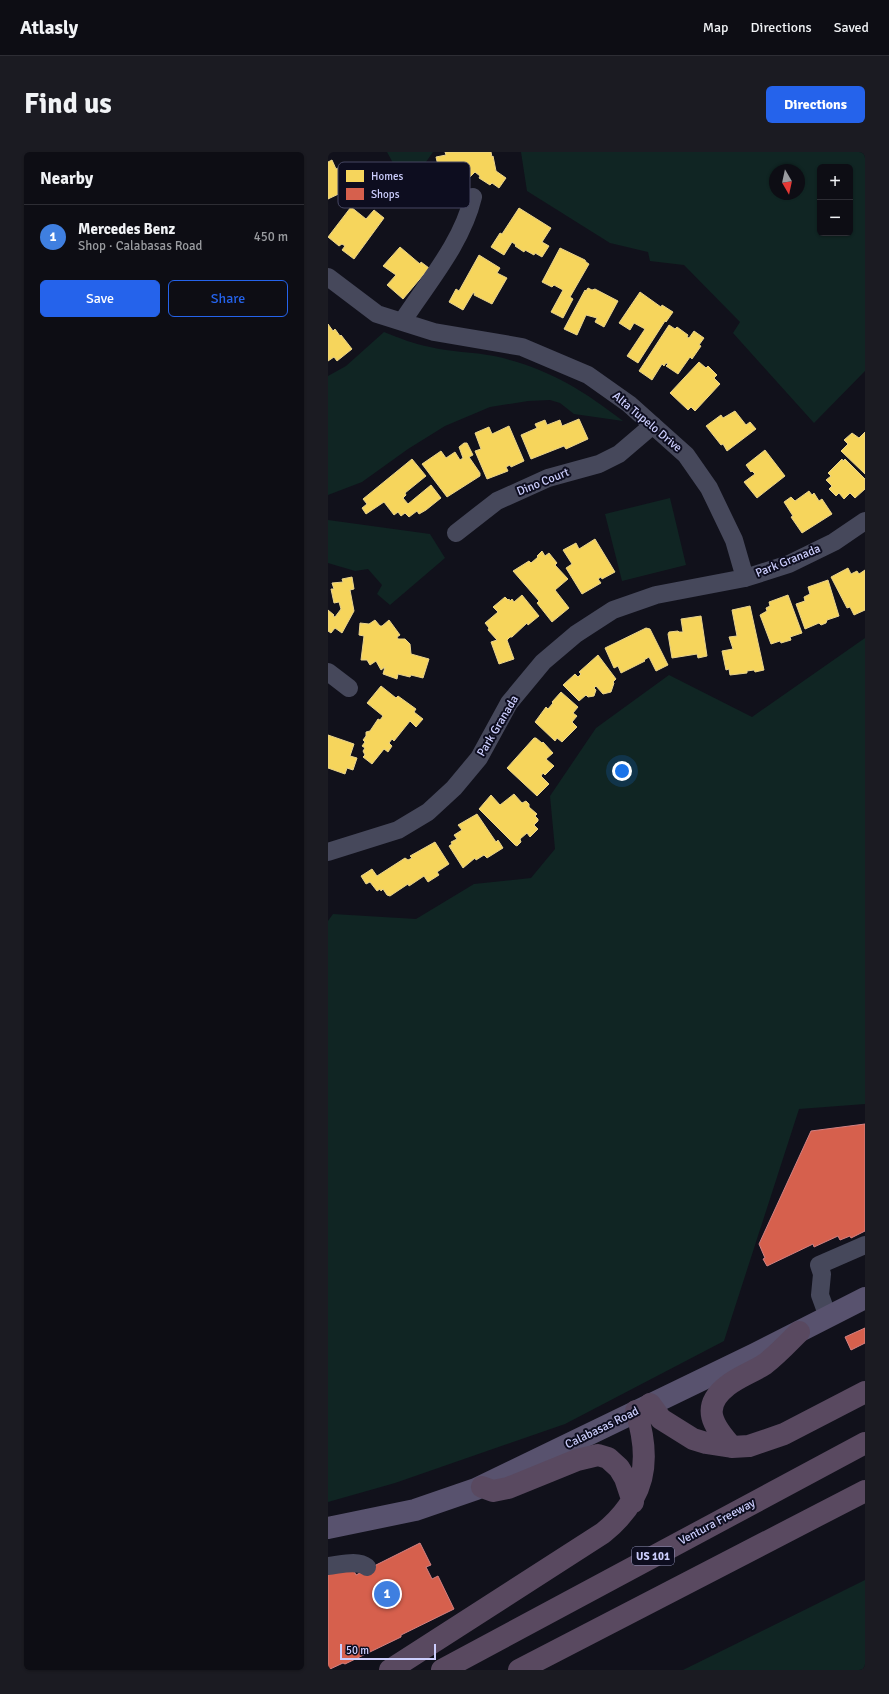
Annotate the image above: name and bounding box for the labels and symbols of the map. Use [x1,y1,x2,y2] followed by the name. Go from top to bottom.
[338,162,470,208] legend
[769,164,805,200] north arrow
[371,170,403,183] text: Homes
[371,188,400,201] text: Shops
[609,388,685,456] street label: Alta Tupelo Drive
[515,465,571,499] street label: Dino Court
[753,541,823,581] street label: Park Granada
[474,693,522,759] street label: Park Granada
[612,761,632,781] your location
[563,1404,641,1452] street label: Calabasas Road
[676,1495,758,1549] street label: Ventura Freeway
[632,1547,674,1565] road number: US 101
[374,1579,400,1609] pin: 1
[340,1642,436,1661] scale bar

